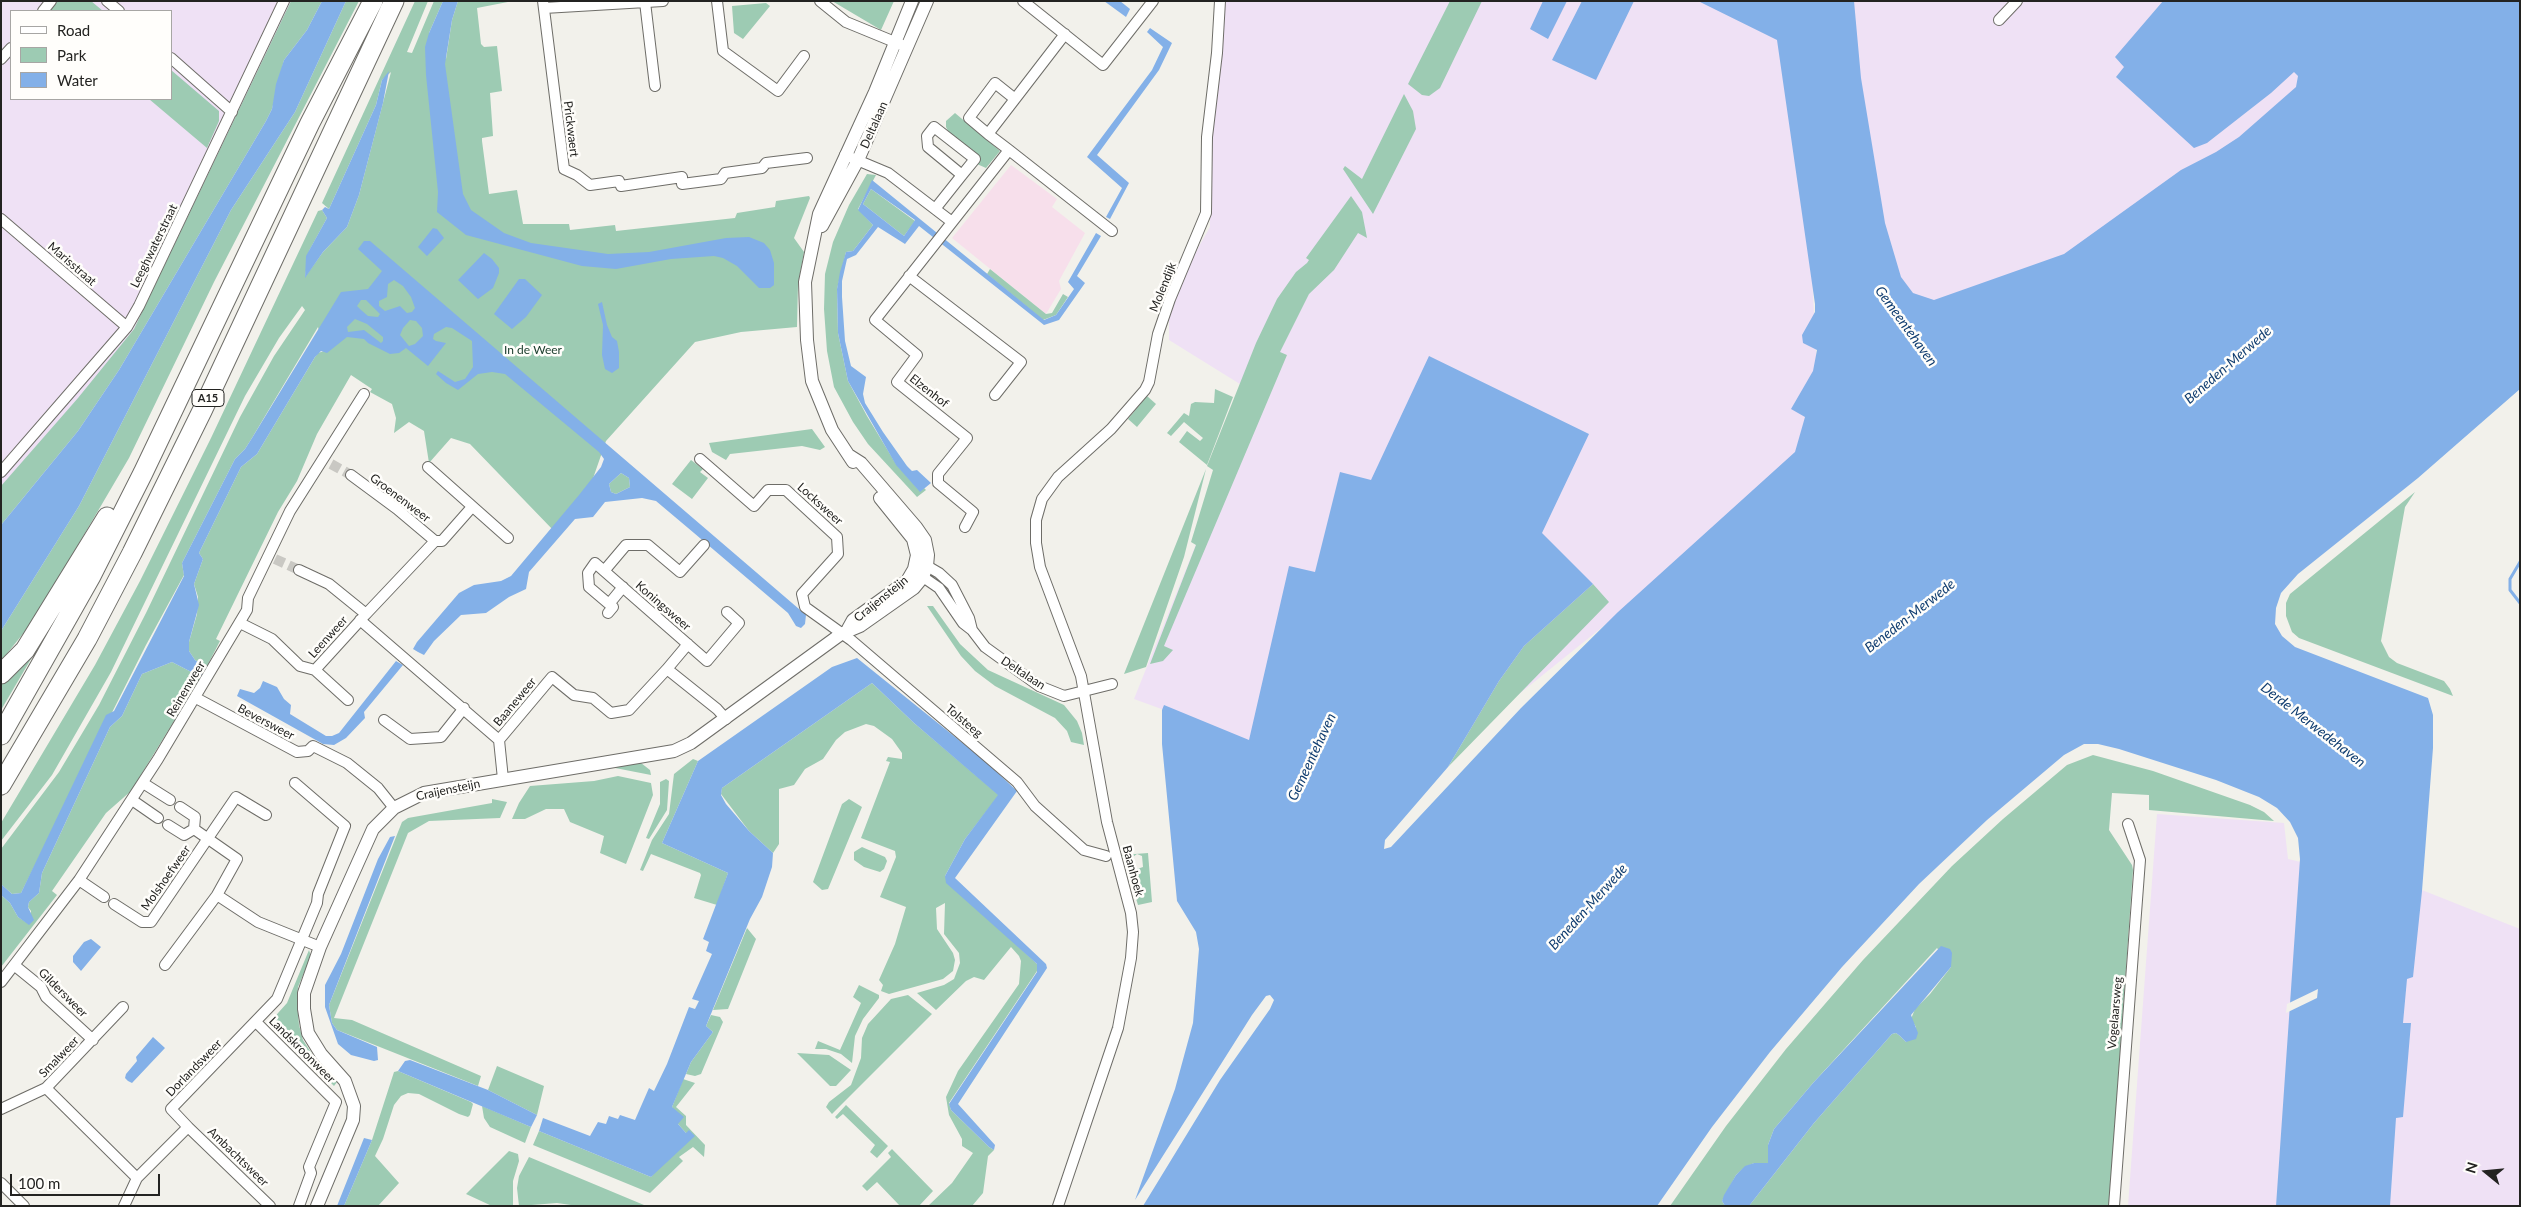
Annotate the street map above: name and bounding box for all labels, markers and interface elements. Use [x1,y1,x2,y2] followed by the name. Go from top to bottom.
[10,10,172,100] legend
[57,21,90,39] text: Road
[57,46,86,64] text: Park
[57,71,98,89] text: Water
[857,99,891,151] street label: Deltalaan
[560,100,582,158] street label: Prickwaert
[127,202,181,290] street label: Leeghwaterstraat
[45,239,99,289] street label: Marisstraat
[1147,260,1179,314] street label: Molendijk
[1871,283,1941,369] water label: Gemeentehaven
[2181,323,2275,407] water label: Beneden-Merwede
[504,343,562,357] park label: In de Weer
[907,371,951,411] street label: Elzenhof
[192,389,224,406] road number: A15
[367,471,433,525] street label: Groenenweer
[794,480,846,528] street label: Locksweer
[851,573,911,625] street label: Craijensteijn
[1862,576,1958,656] water label: Beneden-Merwede
[632,578,694,634] street label: Koningsweer
[305,613,351,661] street label: Leenweer
[998,653,1048,693] street label: Deltalaan
[164,659,208,719] street label: Reinenweer
[491,675,539,729] street label: Baaneweer
[2257,679,2369,771] water label: Derde Merwedehaven
[235,701,297,743] street label: Beversweer
[943,701,985,741] street label: Tolsteeg
[1284,711,1340,803] water label: Gemeentehaven
[415,776,481,804] street label: Craijensteijn
[138,843,194,913] street label: Molshoefweer
[1119,844,1147,898] street label: Baanhoek
[1545,861,1631,953] water label: Beneden-Merwede
[35,965,91,1021] street label: Gildersweer
[2105,976,2125,1050] street label: Vogelaarsweg
[266,1014,338,1086] street label: Landskroonweer
[36,1034,82,1080] street label: Smalweer
[163,1036,225,1100] street label: Dorlandsweer
[205,1124,271,1190] street label: Ambachtsweer
[2461,1147,2511,1197] north arrow
[2461,1160,2481,1175] text: N
[12,1164,162,1196] scale bar
[18,1174,60,1192] text: 100 m

